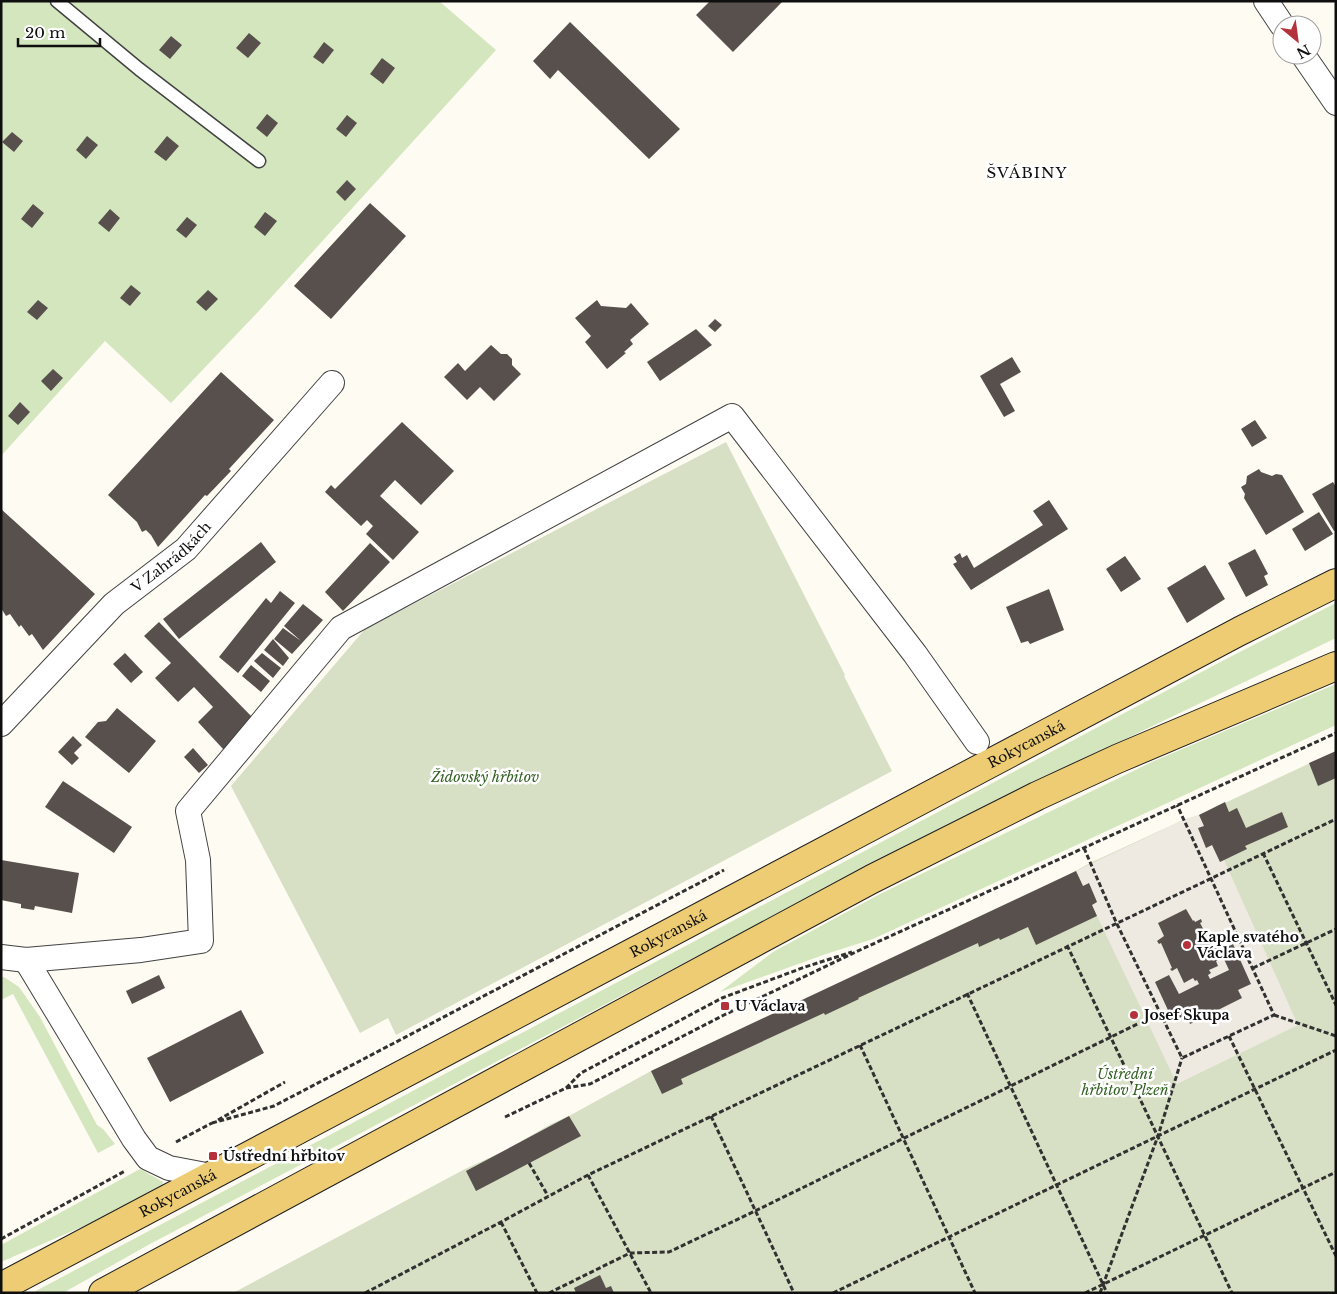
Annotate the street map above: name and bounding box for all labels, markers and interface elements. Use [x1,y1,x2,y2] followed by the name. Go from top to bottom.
[18,15,100,47] scale bar
[1272,15,1322,65] north arrow
[25,23,65,42] text: 20 m
[1293,40,1313,62] text: N
[987,163,1067,182] district label: ŠVÁBINY
[127,518,215,597] street label: V Zahrádkách
[984,716,1068,772] street label: Rokycanská
[430,768,539,786] park label: Židovský hřbitov
[626,906,710,962] street label: Rokycanská
[1196,928,1299,962] place label: Kaple svatého Václava
[1181,939,1193,951] marker: Kaple svatého Václava
[735,997,806,1015] place label: U Václava
[719,1000,731,1012] marker: U Václava
[1141,1006,1230,1024] place label: Josef Skupa
[1128,1009,1140,1021] marker: Josef Skupa
[1080,1064,1169,1099] park label: Ústřední hřbitov Plzeň
[223,1146,345,1165] place label: Ústřední hřbitov
[207,1150,219,1162] marker: Ústřední hřbitov
[136,1165,220,1221] street label: Rokycanská

